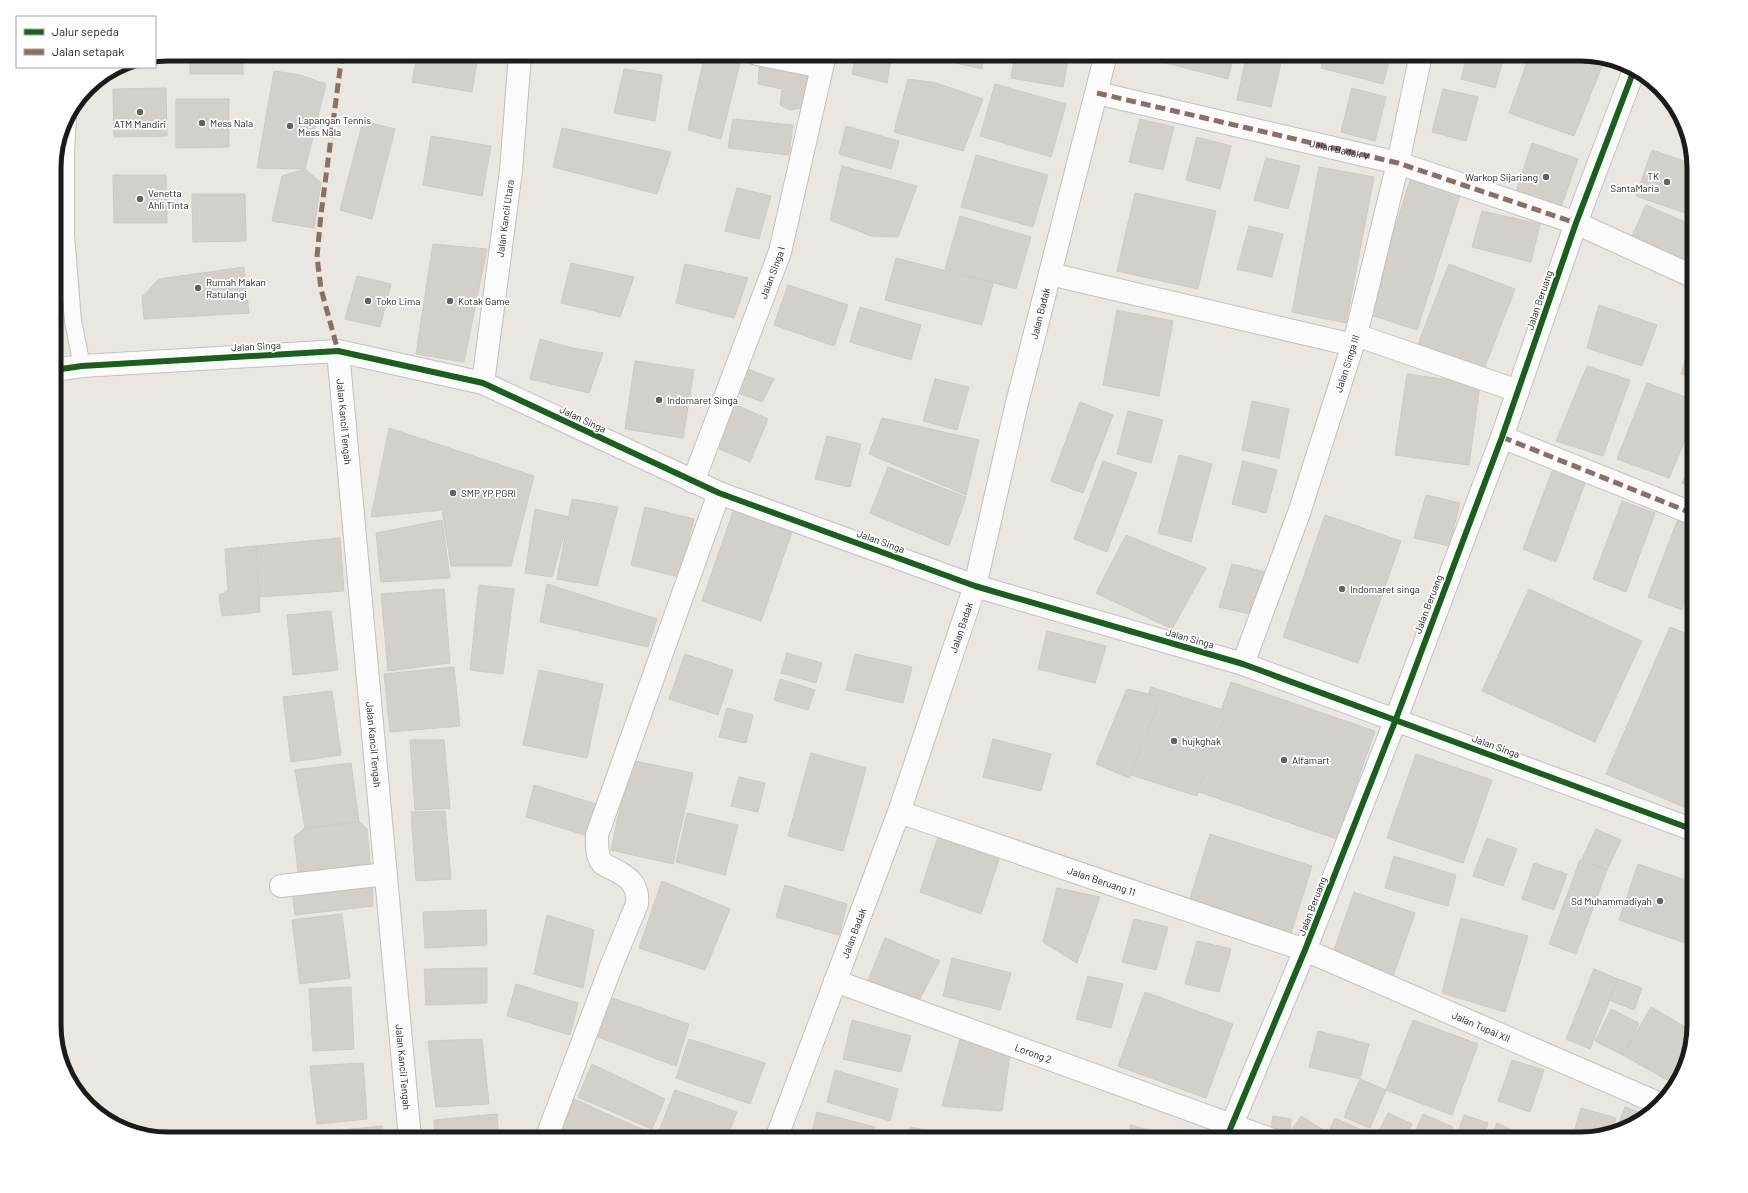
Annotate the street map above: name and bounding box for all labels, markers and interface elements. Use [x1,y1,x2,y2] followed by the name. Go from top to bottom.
[16,16,156,68] legend
[52,24,119,38] text: Jalur sepeda
[52,44,124,58] text: Jalan setapak
[135,107,145,117] marker: ATM Mandiri
[298,114,371,138] place label: Lapangan Tennis Mess Nala
[210,117,253,129] place label: Mess Nala
[114,118,166,130] place label: ATM Mandiri
[197,118,207,128] marker: Mess Nala
[285,121,295,131] marker: Lapangan Tennis Mess Nala
[1309,137,1370,162] street label: Jalan Badak V
[1610,170,1659,194] place label: TK SantaMaria
[1465,171,1538,183] place label: Warkop Sijariang
[1541,172,1551,182] marker: Warkop Sijariang
[1662,177,1672,187] marker: TK SantaMaria
[494,179,516,258] street label: Jalan Kancil Utara
[148,187,189,211] place label: Venetta Ahli Tinta
[135,194,145,204] marker: Venetta Ahli Tinta
[757,245,787,300] street label: Jalan Singa I
[1523,269,1555,331] street label: Jalan Beruang
[206,276,266,300] place label: Rumah Makan Ratulangi
[193,283,203,293] marker: Rumah Makan Ratulangi
[1028,286,1052,340] street label: Jalan Badak
[376,295,420,307] place label: Toko Lima
[458,295,510,307] place label: Kotak Game
[363,296,373,306] marker: Toko Lima
[445,296,455,306] marker: Kotak Game
[1332,333,1362,394] street label: Jalan Singa III
[231,339,281,353] street label: Jalan Singa
[335,378,354,465] street label: Jalan Kancil Tengah
[667,394,738,406] place label: Indomaret Singa
[654,395,664,405] marker: Indomaret Singa
[558,403,608,435] street label: Jalan Singa
[461,487,516,499] place label: SMP YP PGRI
[448,488,458,498] marker: SMP YP PGRI
[855,527,907,555] street label: Jalan Singa
[1411,573,1445,635] street label: Jalan Beruang
[1350,583,1420,595] place label: Indomaret singa
[1337,584,1347,594] marker: Indomaret singa
[947,601,975,654] street label: Jalan Badak
[1164,625,1216,651] street label: Jalan Singa
[364,701,384,788] street label: Jalan Kancil Tengah
[1470,732,1522,760] street label: Jalan Singa
[1182,735,1221,747] place label: hujkghak
[1169,736,1179,746] marker: hujkghak
[1292,754,1330,766] place label: Alfamart
[1279,755,1289,765] marker: Alfamart
[1066,864,1137,898] street label: Jalan Beruang 11
[1295,875,1329,937] street label: Jalan Beruang
[1571,895,1652,907] place label: Sd Muhammadiyah
[1655,896,1665,906] marker: Sd Muhammadiyah
[839,906,868,960] street label: Jalan Badak
[1450,1008,1512,1044] street label: Jalan Tupai XII
[394,1024,413,1110] street label: Jalan Kancil Tengah
[1013,1041,1053,1065] street label: Lorong 2

